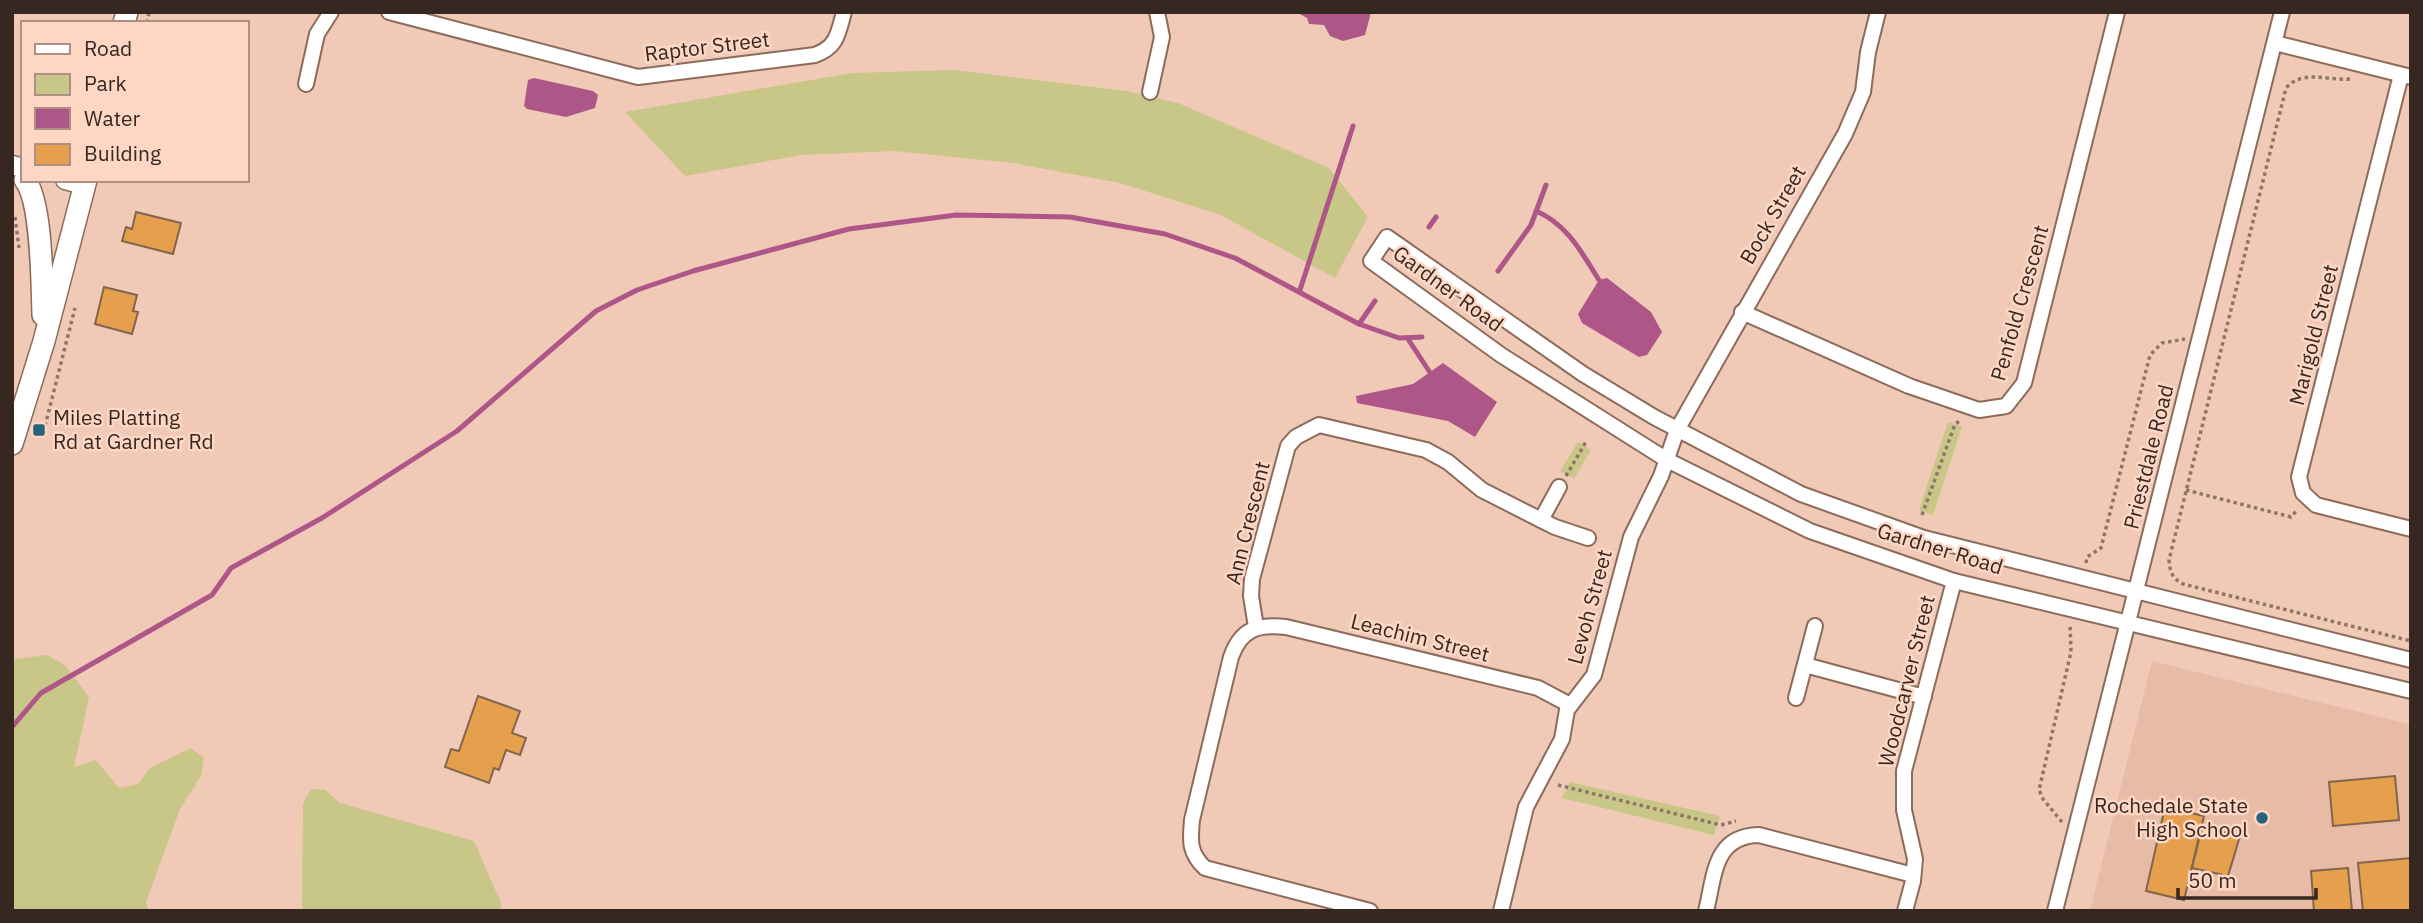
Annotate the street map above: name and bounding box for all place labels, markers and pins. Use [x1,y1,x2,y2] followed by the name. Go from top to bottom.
[53,403,214,455] place label: Miles Platting Rd at Gardner Rd
[31,422,47,438] marker: Miles Platting Rd at Gardner Rd
[2094,791,2248,843] place label: Rochedale State High School
[2254,810,2270,826] marker: Rochedale State High School

